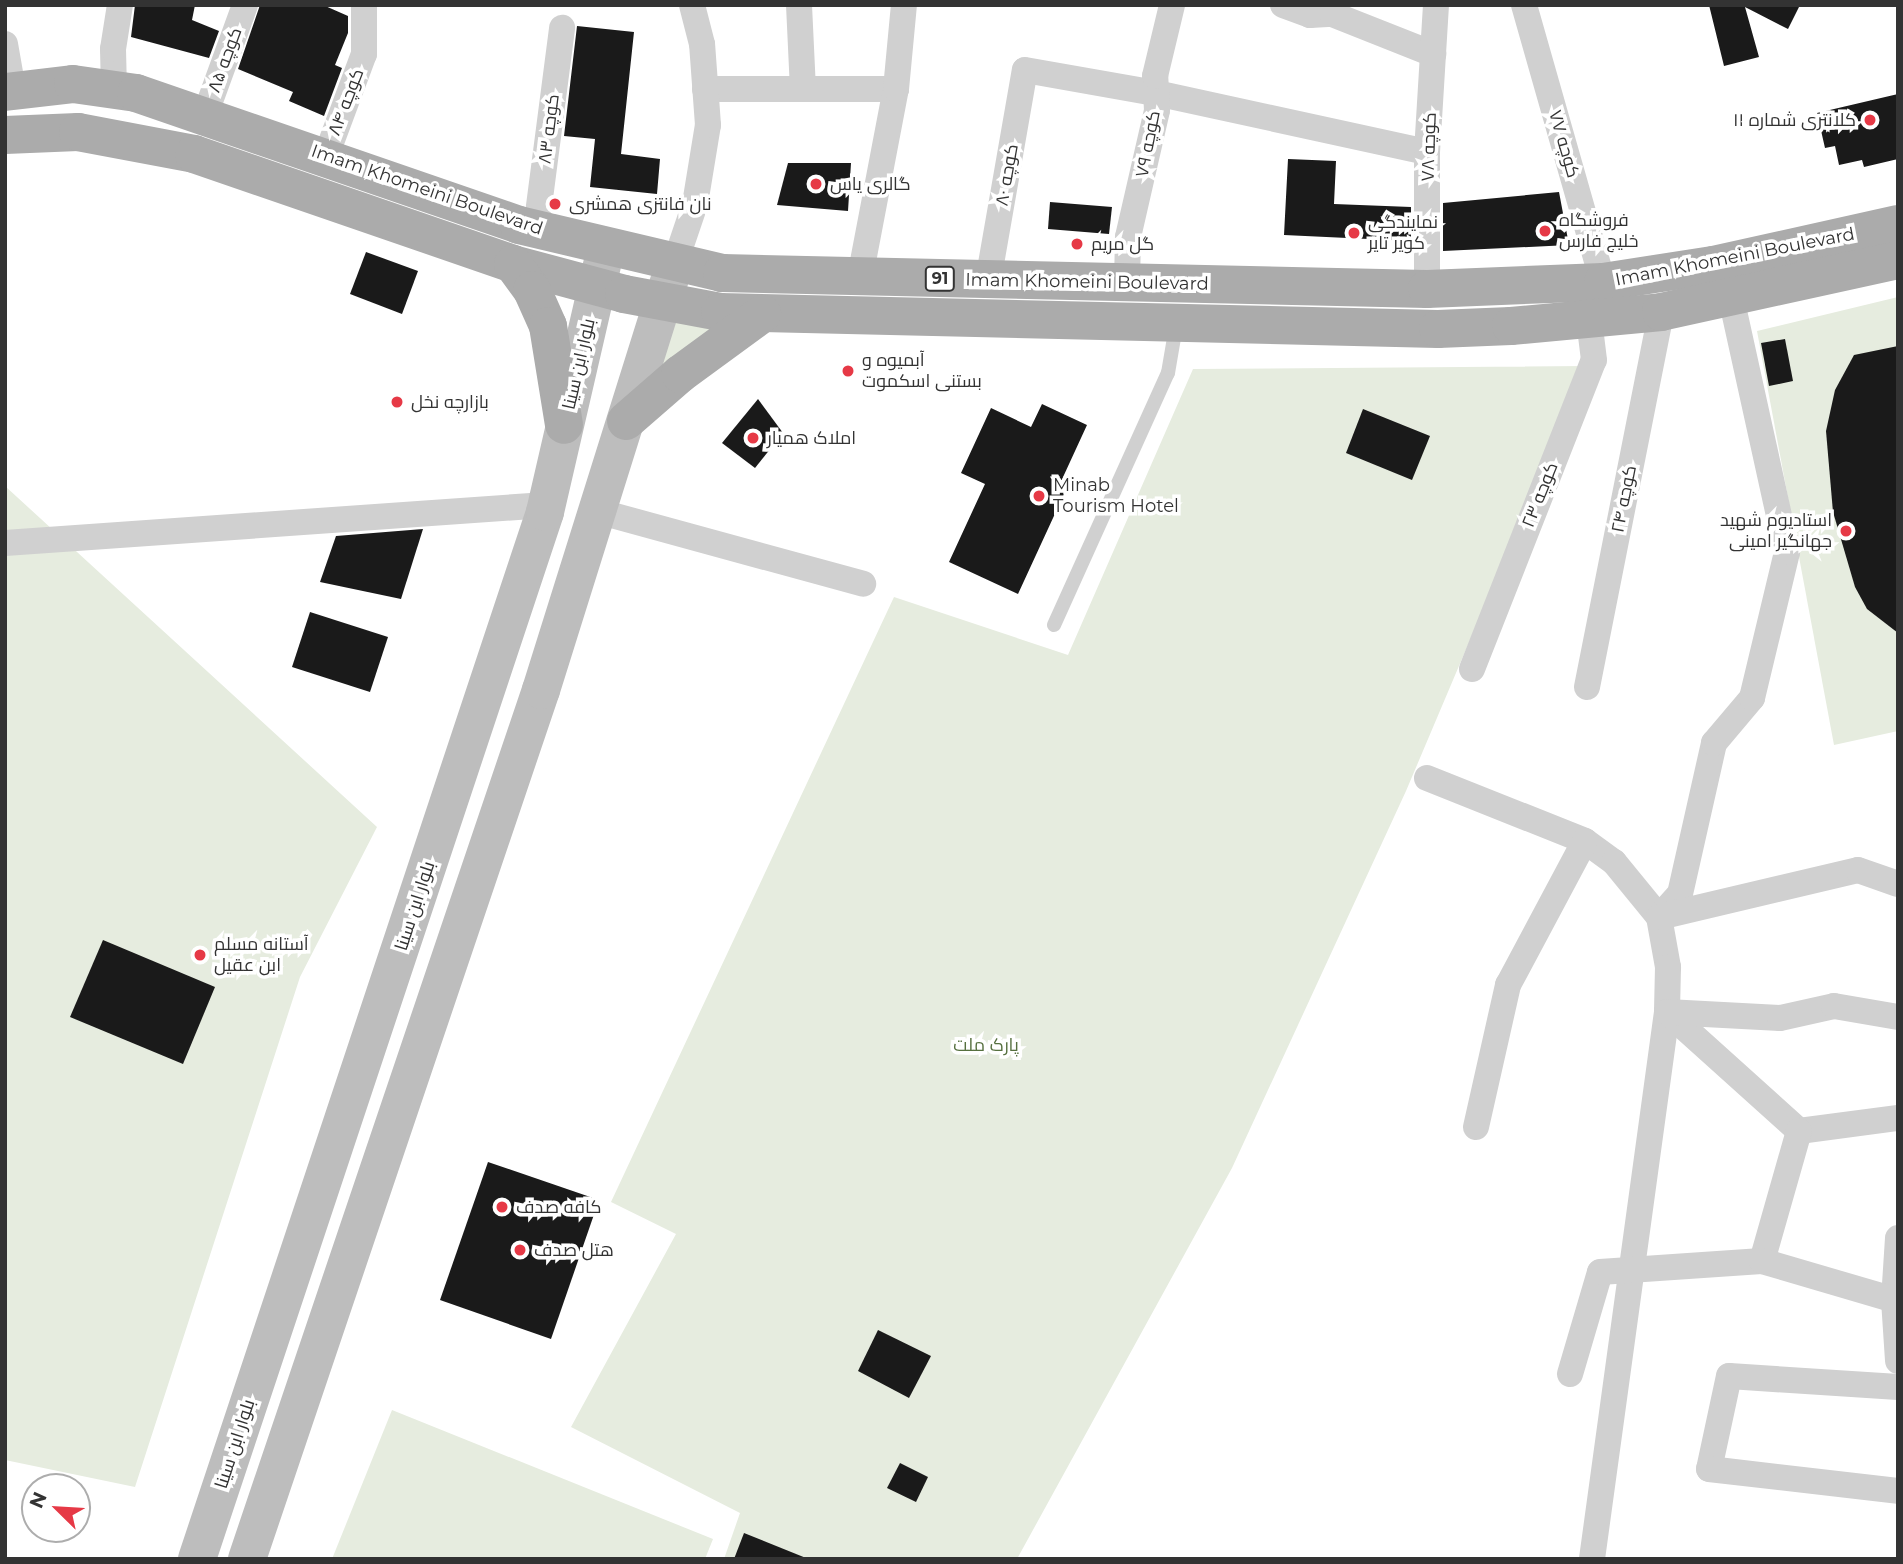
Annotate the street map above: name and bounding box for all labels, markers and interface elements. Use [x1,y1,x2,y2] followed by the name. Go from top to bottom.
[203,24,247,96] street label: کوچه ۸۵
[323,65,369,139] street label: کوچه ۸۴
[534,93,564,165] street label: کوچه ۸۳
[1544,108,1584,180] street label: کوچه ۷۷
[1131,109,1165,179] street label: کوچه ۷۹
[1733,109,1856,131] place label: کلانتری شماره ۱۱
[1417,112,1441,182] street label: کوچه ۷۸
[1862,112,1878,128] marker: کلانتری شماره ۱۱
[308,140,546,240] street label: Imam Khomeini Boulevard
[991,142,1023,208] street label: کوچه ۸۰
[830,173,911,195] place label: گالری یاس
[808,176,824,192] marker: گالری یاس
[569,193,712,215] place label: نان فانتزی همشری
[547,196,563,212] marker: نان فانتزی همشری
[1559,210,1639,252] place label: فروشگاه خلیج فارس
[1368,212,1438,255] place label: نمایندگی کویر تایر
[1537,223,1553,239] marker: فروشگاه خلیج فارس
[1613,223,1857,291] street label: Imam Khomeini Boulevard
[1346,225,1362,241] marker: نمایندگی کویر تایر
[1091,233,1154,255] place label: گل مریم
[1069,236,1085,252] marker: گل مریم
[924,266,956,292] road number: 91
[965,269,1209,295] street label: Imam Khomeini Boulevard
[558,316,600,412] street label: بلوار ابن سینا
[862,350,982,392] place label: آبمیوه و بستنی اسکموت
[840,363,856,379] marker: آبمیوه و بستنی اسکموت
[411,391,489,413] place label: بازارچه نخل
[389,394,405,410] marker: بازارچه نخل
[767,427,856,449] place label: املاک همیار
[745,430,761,446] marker: املاک همیار
[1517,459,1563,531] street label: کوچه ۲۳
[1607,463,1641,535] street label: کوچه ۲۴
[1053,475,1179,518] place label: Minab Tourism Hotel
[1031,488,1047,504] marker: Minab Tourism Hotel
[1720,510,1832,552] place label: استادیوم شهید جهانگیر امینی
[1838,523,1854,539] marker: استادیوم شهید جهانگیر امینی
[390,859,440,953] street label: بلوار ابن سینا
[214,934,309,976] place label: آستانه مسلم ابن عقیل
[192,947,208,963] marker: آستانه مسلم ابن عقیل
[953,1034,1019,1056] park label: پارک ملت
[516,1196,602,1218] place label: کافه صدف
[494,1199,510,1215] marker: کافه صدف
[534,1239,614,1261] place label: هتل صدف
[512,1242,528,1258] marker: هتل صدف
[210,1397,260,1491] street label: بلوار ابن سینا
[21,1473,91,1543] north arrow
[25,1488,52,1512] text: N

